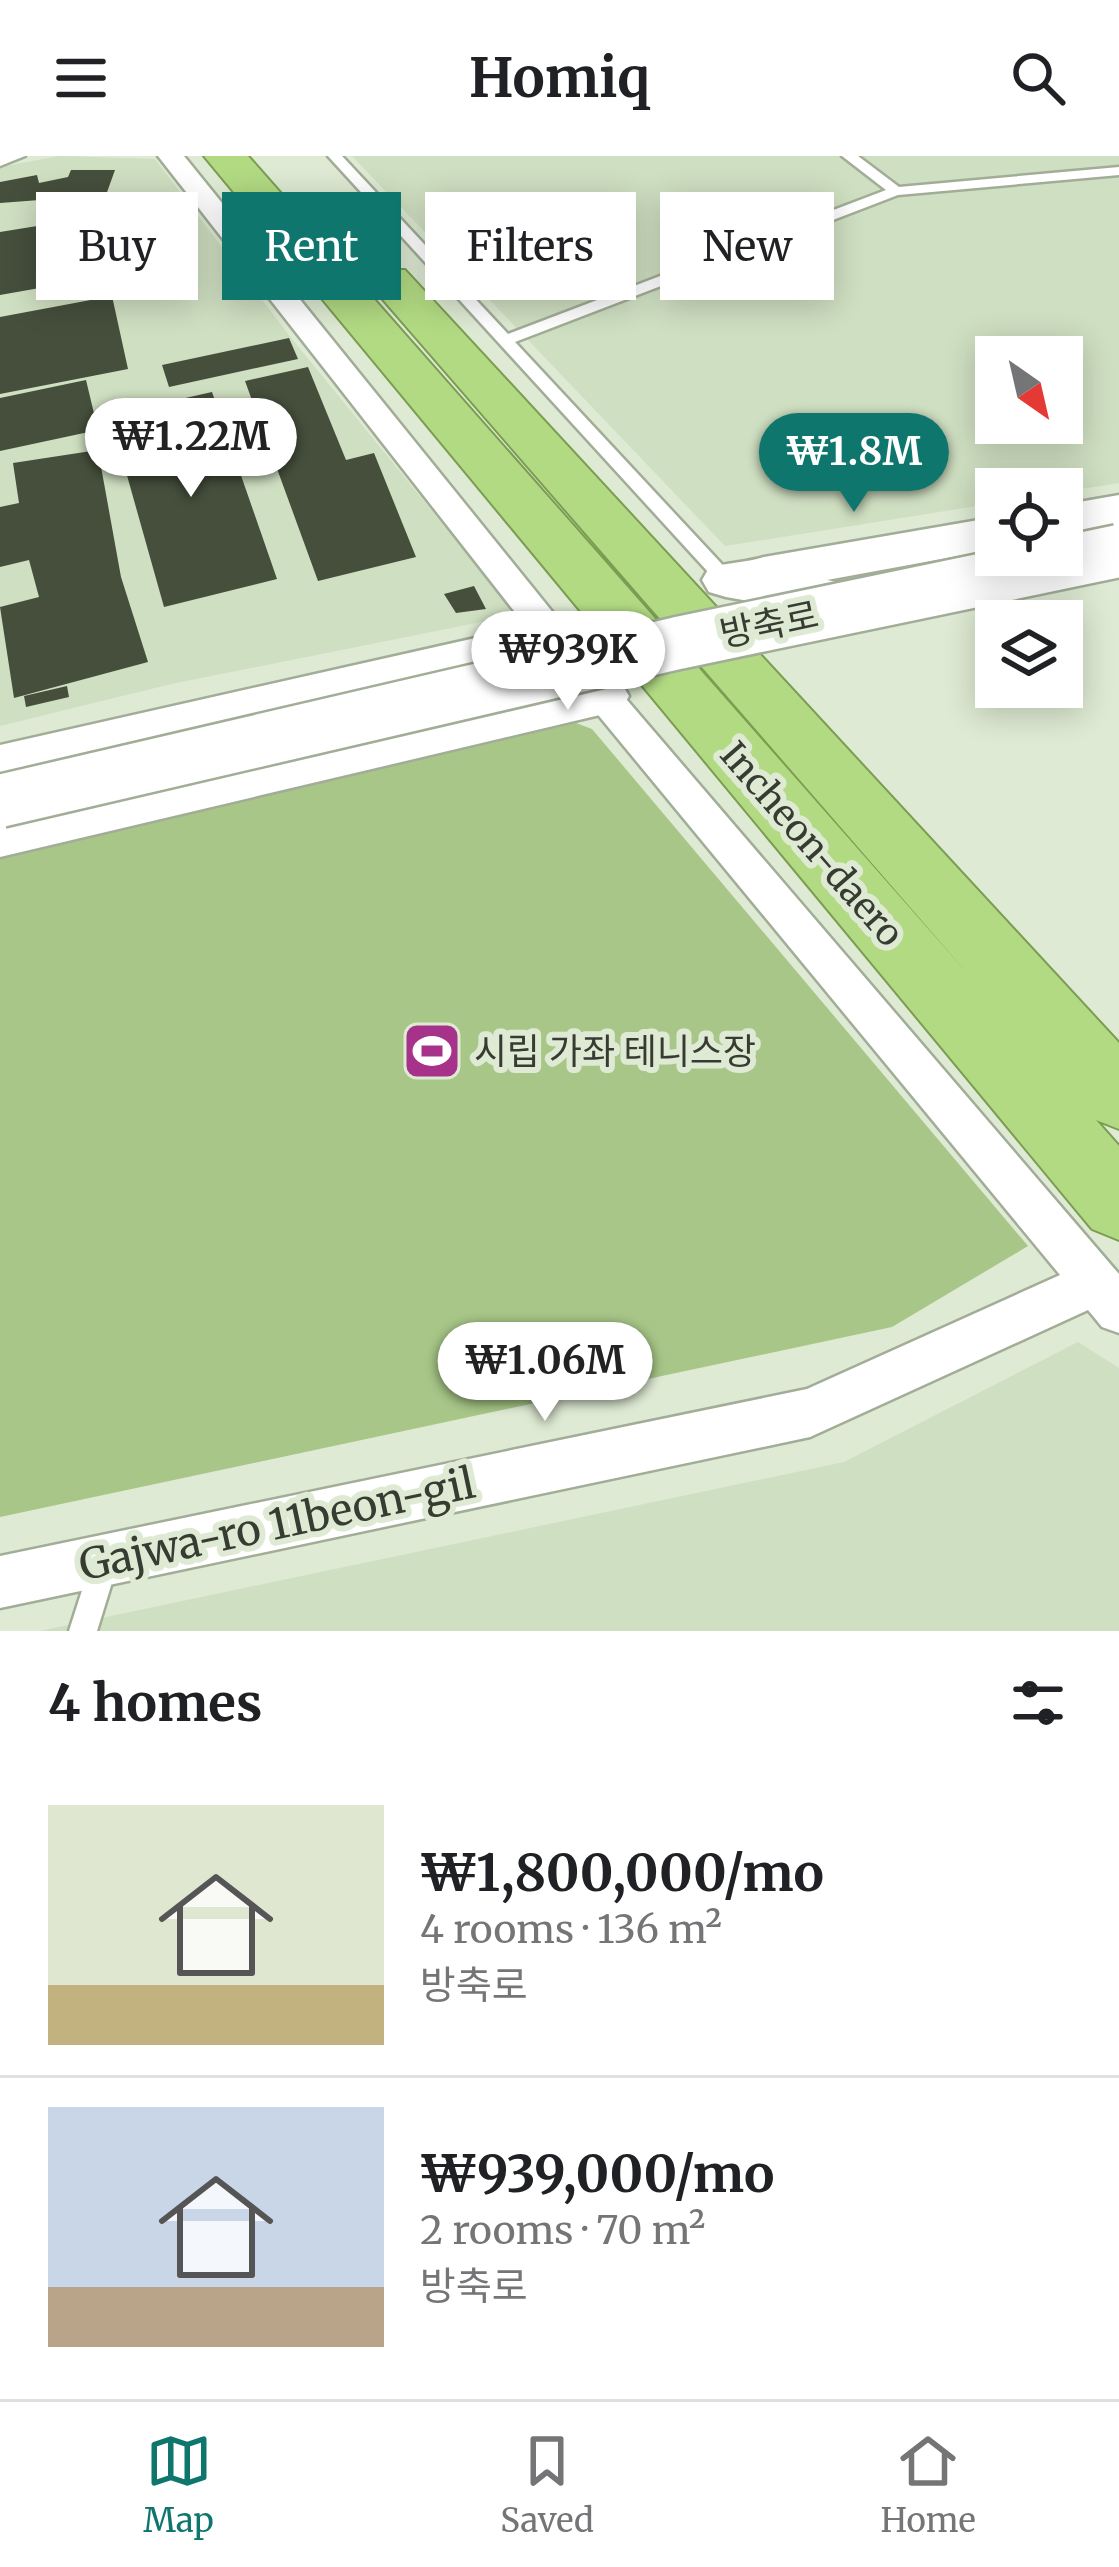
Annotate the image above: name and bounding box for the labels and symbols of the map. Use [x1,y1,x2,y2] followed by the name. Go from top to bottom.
[975,336,1083,444] north arrow
[93,398,289,500] pin: ₩1.22M
[770,413,938,515] pin: ₩1.8M
[716,592,822,657] street label: 방축로
[484,611,652,713] pin: ₩939K
[711,733,913,956] street label: Incheon-daero
[401,1020,463,1082] sports icon: 시립 가좌 테니스장
[474,1029,756,1074] place label: 시립 가좌 테니스장
[447,1322,643,1424] pin: ₩1.06M
[75,1457,480,1592] street label: Gajwa-ro 11beon-gil

